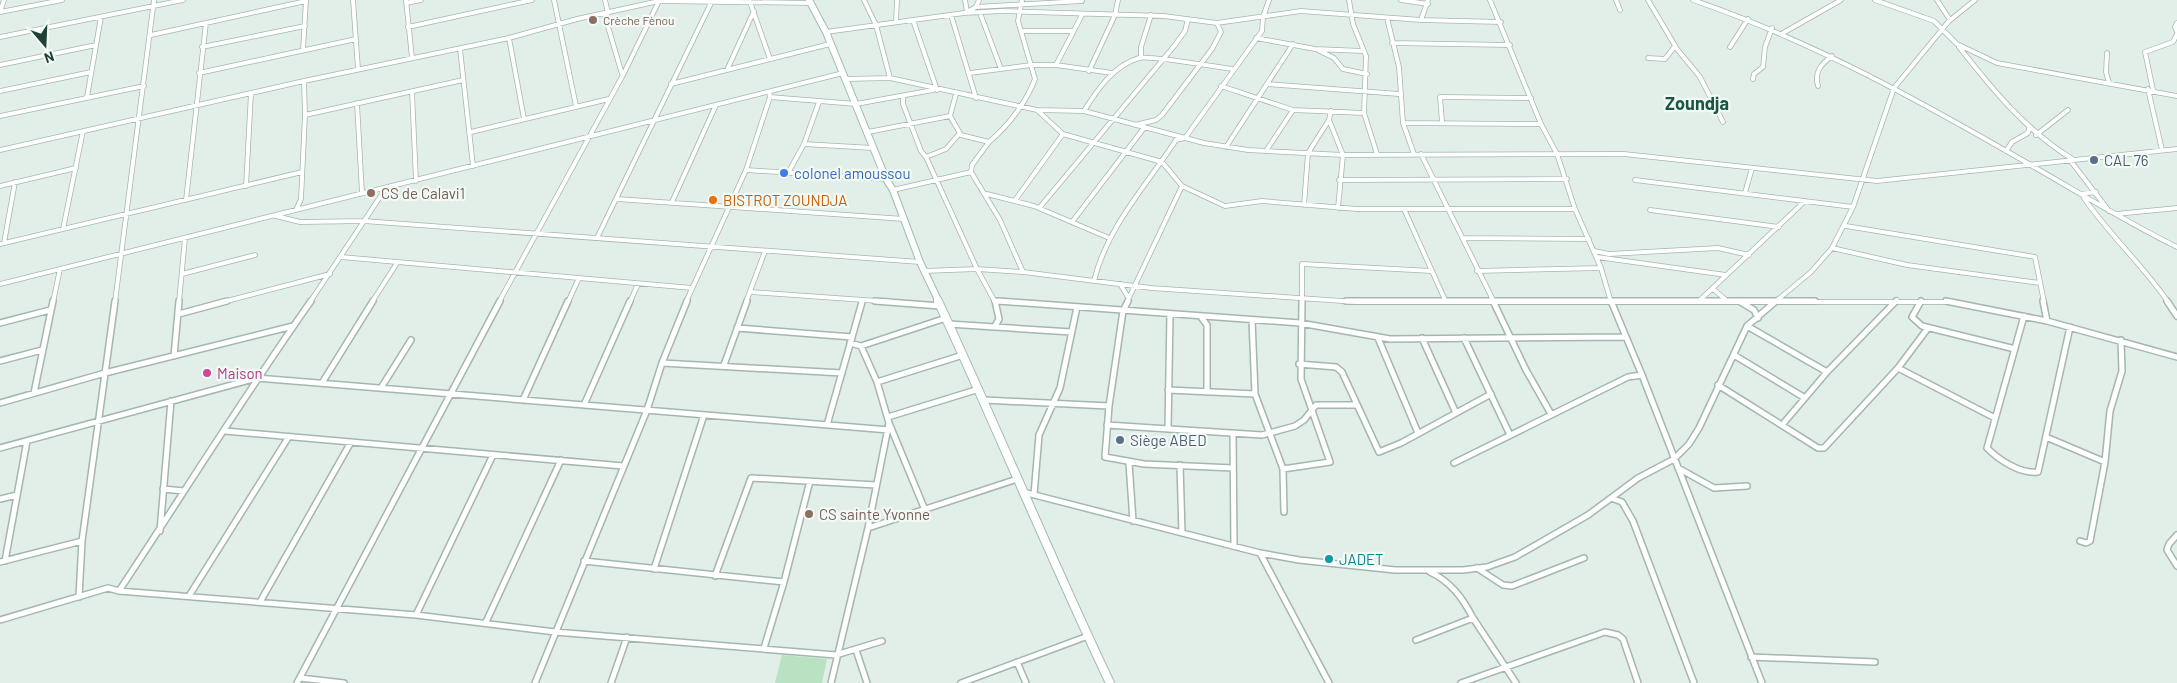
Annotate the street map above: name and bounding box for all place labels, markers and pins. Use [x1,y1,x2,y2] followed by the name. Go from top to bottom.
[603,13,675,27] place label: Crèche Fènou
[587,14,599,26] marker: Crèche Fènou
[2104,151,2149,169] place label: CAL 76
[2088,154,2100,166] marker: CAL 76
[794,164,911,182] place label: colonel amoussou
[778,167,790,179] marker: colonel amoussou
[381,184,465,202] place label: CS de Calavi1
[365,187,377,199] marker: CS de Calavi1
[723,191,847,209] place label: BISTROT ZOUNDJA
[707,194,719,206] marker: BISTROT ZOUNDJA
[217,364,263,382] place label: Maison
[201,367,213,379] marker: Maison
[1130,431,1206,449] place label: Siège ABED
[1114,434,1126,446] marker: Siège ABED
[819,505,930,523] place label: CS sainte Yvonne
[803,508,815,520] marker: CS sainte Yvonne
[1339,550,1384,568] place label: JADET
[1323,553,1335,565] marker: JADET

